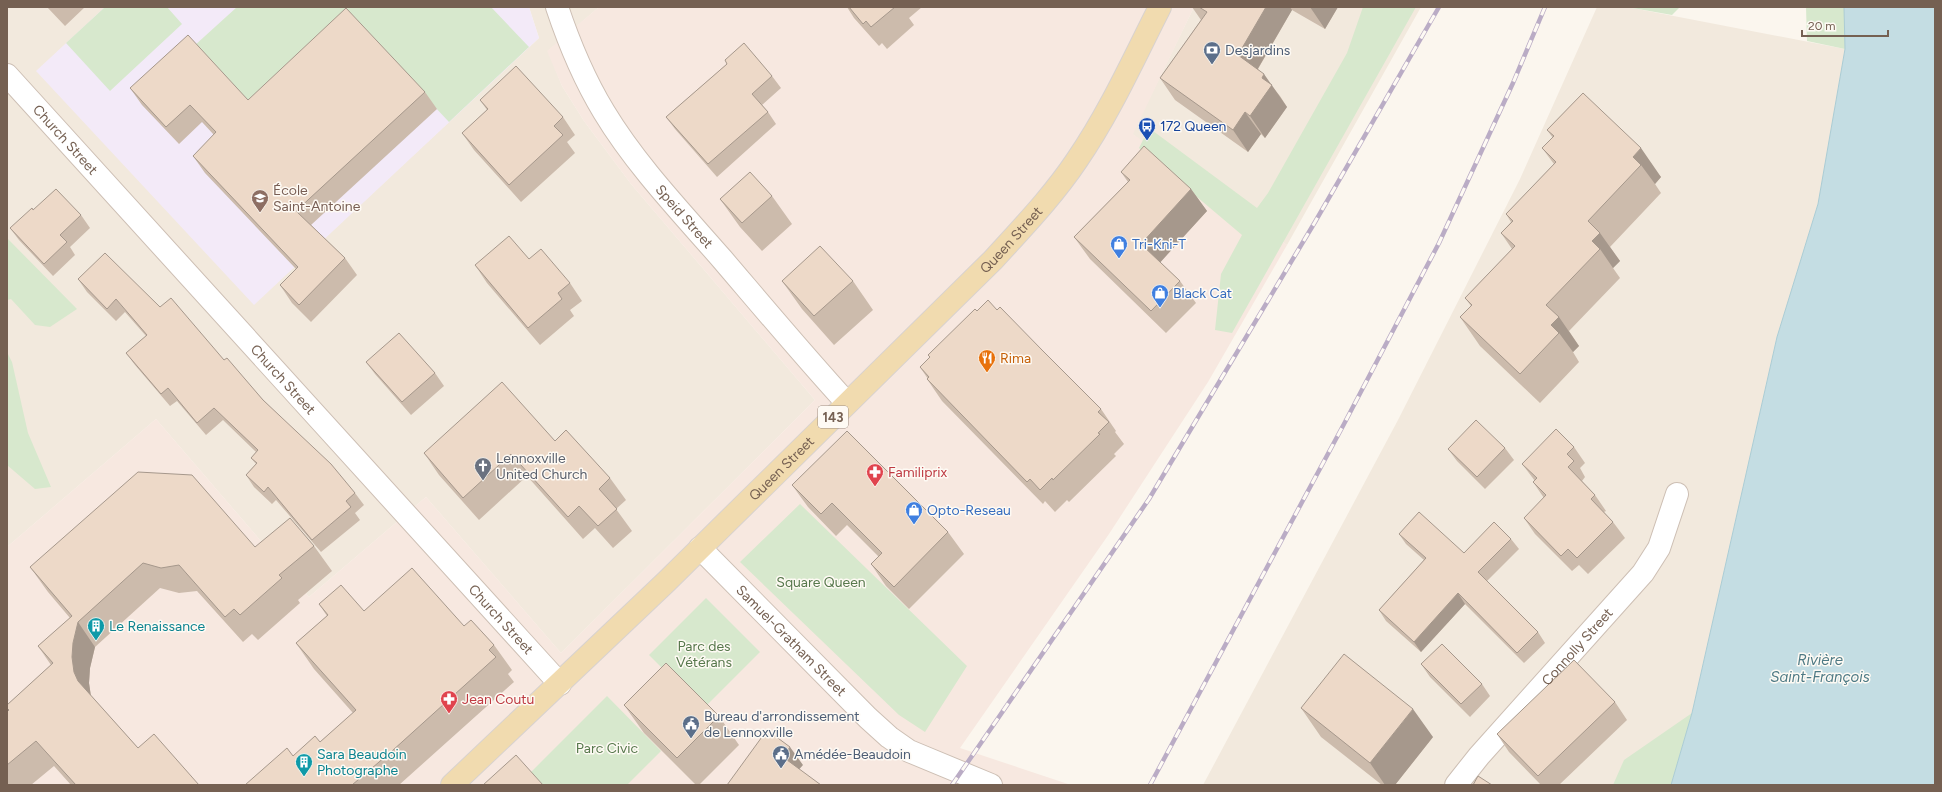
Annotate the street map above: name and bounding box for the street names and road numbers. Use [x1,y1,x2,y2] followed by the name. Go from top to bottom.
[29,101,101,178] street label: Church Street
[652,181,716,252] street label: Speid Street
[977,203,1046,277] street label: Queen Street
[247,341,319,418] street label: Church Street
[818,406,848,428] road number: 143
[746,433,818,504] street label: Queen Street
[465,581,537,658] street label: Church Street
[732,582,850,700] street label: Samuel-Gratham Street
[1538,605,1617,689] street label: Connolly Street

